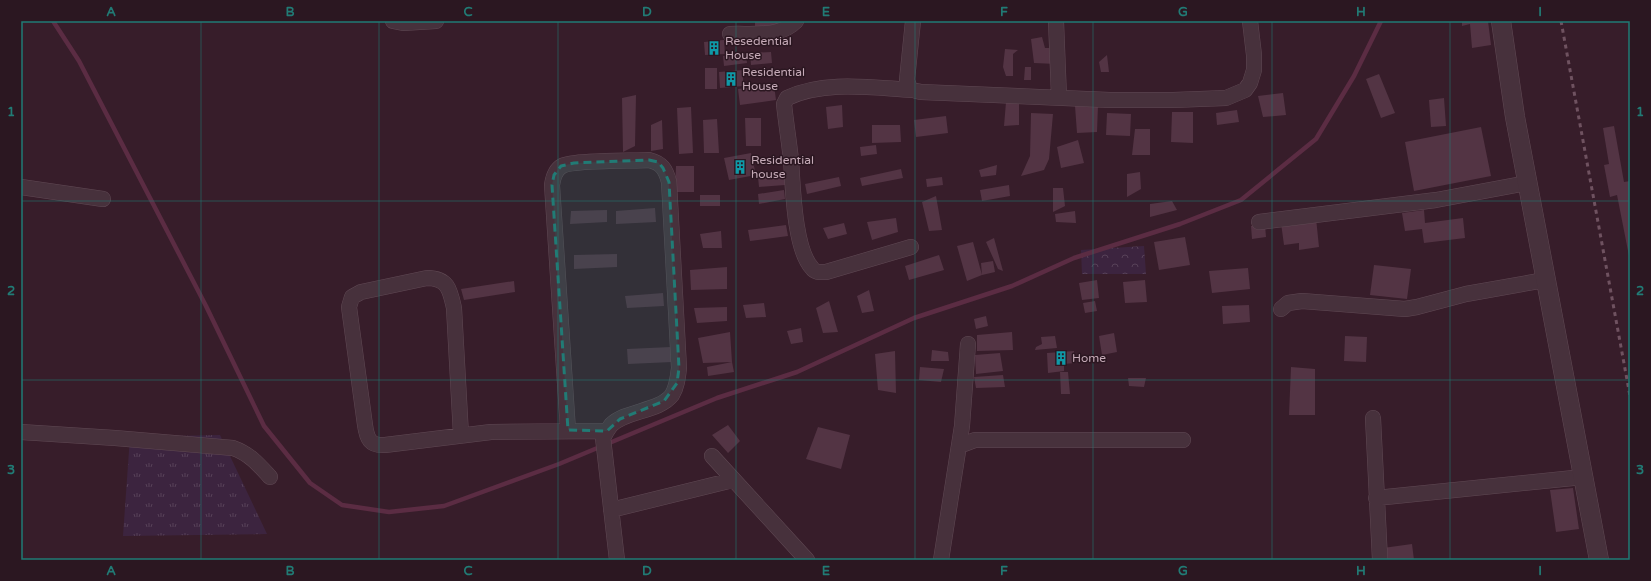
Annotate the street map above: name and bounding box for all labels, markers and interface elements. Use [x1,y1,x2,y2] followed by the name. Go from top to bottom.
[106,4,116,20] text: A
[285,4,295,20] text: B
[463,4,473,20] text: C
[642,4,652,20] text: D
[822,4,830,20] text: E
[1000,4,1008,20] text: F
[1178,4,1188,20] text: G
[1356,4,1366,20] text: H
[1538,4,1542,20] text: I
[725,34,792,62] place label: Resedential House
[706,40,722,56] building icon: Resedential House
[742,65,805,93] place label: Residential House
[723,71,739,87] building icon: Residential House
[7,104,15,120] text: 1
[1636,104,1644,120] text: 1
[751,153,814,181] place label: Residential house
[732,159,748,175] building icon: Residential house
[7,283,15,299] text: 2
[1636,283,1644,299] text: 2
[1053,350,1069,366] building icon: Home
[1072,351,1106,365] place label: Home
[7,462,15,478] text: 3
[1636,462,1644,478] text: 3
[106,563,116,579] text: A
[285,563,295,579] text: B
[463,563,473,579] text: C
[642,563,652,579] text: D
[822,563,830,579] text: E
[1000,563,1008,579] text: F
[1178,563,1188,579] text: G
[1356,563,1366,579] text: H
[1538,563,1542,579] text: I

